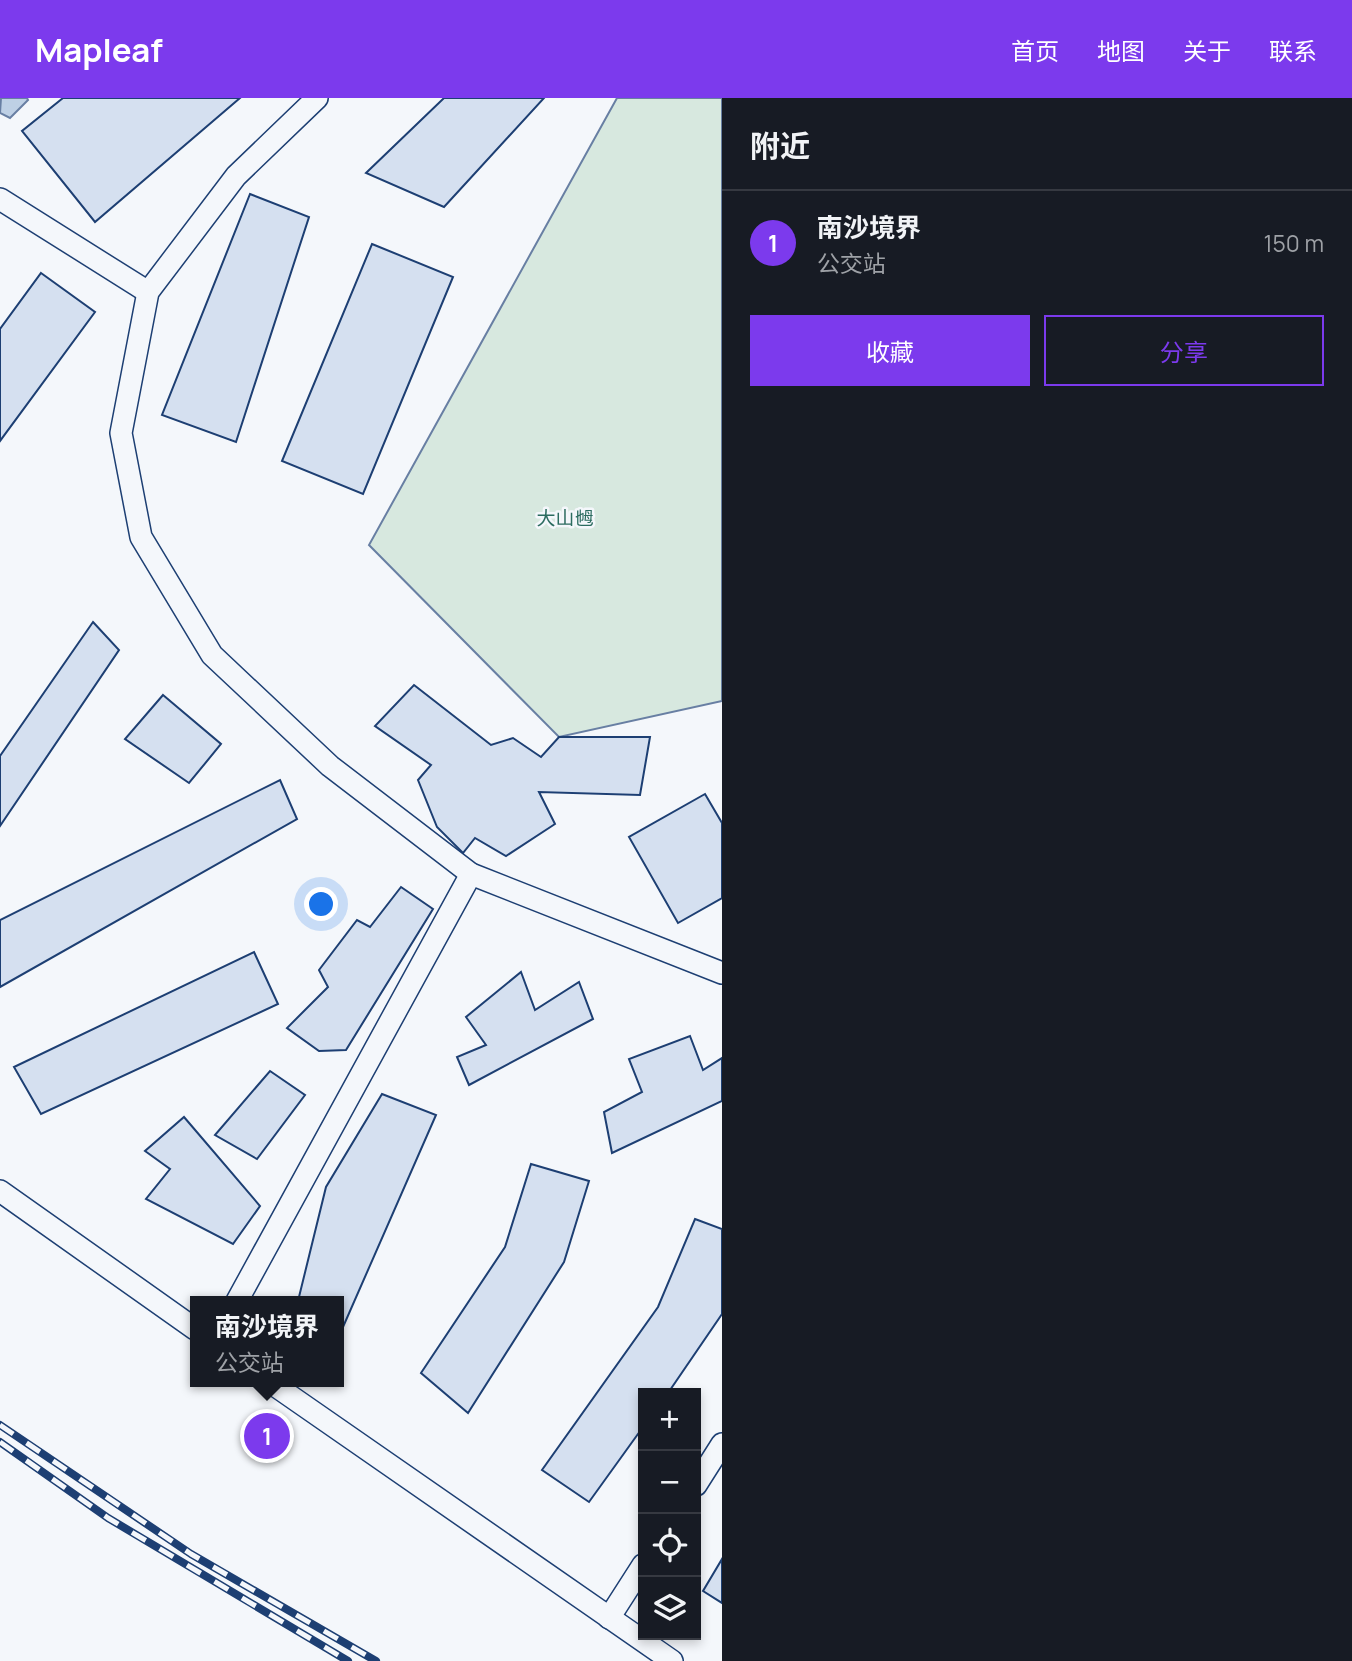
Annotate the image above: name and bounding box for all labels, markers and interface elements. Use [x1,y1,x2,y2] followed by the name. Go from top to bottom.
[35,27,163,72] text: Mapleaf
[1011,34,1059,67] text: 首页
[1097,34,1145,67] text: 地图
[1183,34,1231,67] text: 关于
[1269,34,1317,67] text: 联系
[750,125,810,166] text: 附近
[817,209,921,245] text: 南沙境界
[768,227,778,259] text: 1
[1264,227,1324,259] text: 150 m
[817,247,886,279] text: 公交站
[750,315,1030,386] button: 收藏
[1044,315,1324,386] button: 分享
[536,505,594,531] park label: 大山乸
[304,887,338,921] your location
[190,1296,344,1387] popup
[215,1308,319,1344] text: 南沙境界
[215,1346,284,1378] text: 公交站
[638,1388,701,1640] map controls
[638,1388,701,1451] button: +
[244,1410,290,1462] pin: 1
[638,1451,701,1514] button: −
[638,1514,701,1577] button: locate
[638,1577,701,1640] button: layers

